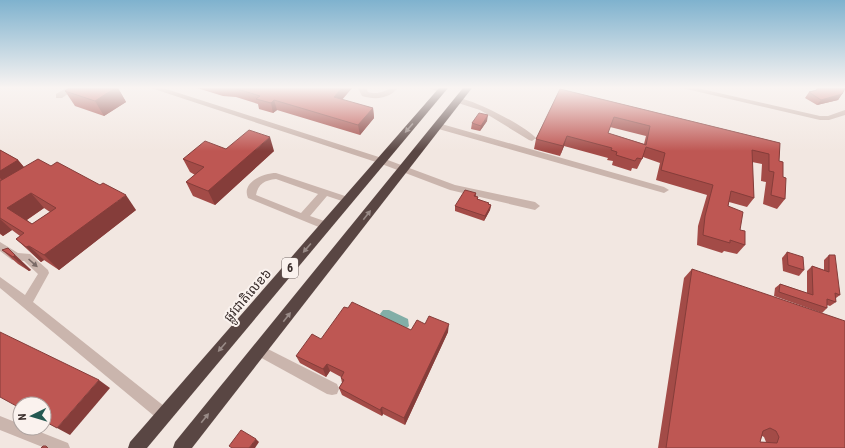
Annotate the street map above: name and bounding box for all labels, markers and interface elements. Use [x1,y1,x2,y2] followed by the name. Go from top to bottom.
[405,123,414,134] one-way arrow
[363,209,372,220] one-way arrow
[302,243,311,254] one-way arrow
[282,258,298,278] road number: 6
[28,259,38,268] one-way arrow
[220,266,277,327] street label: ផ្លូវជាតិលេខ៦
[283,311,291,322] one-way arrow
[218,343,227,352] one-way arrow
[12,396,52,436] north arrow
[201,412,210,423] one-way arrow
[16,413,29,421] text: N

